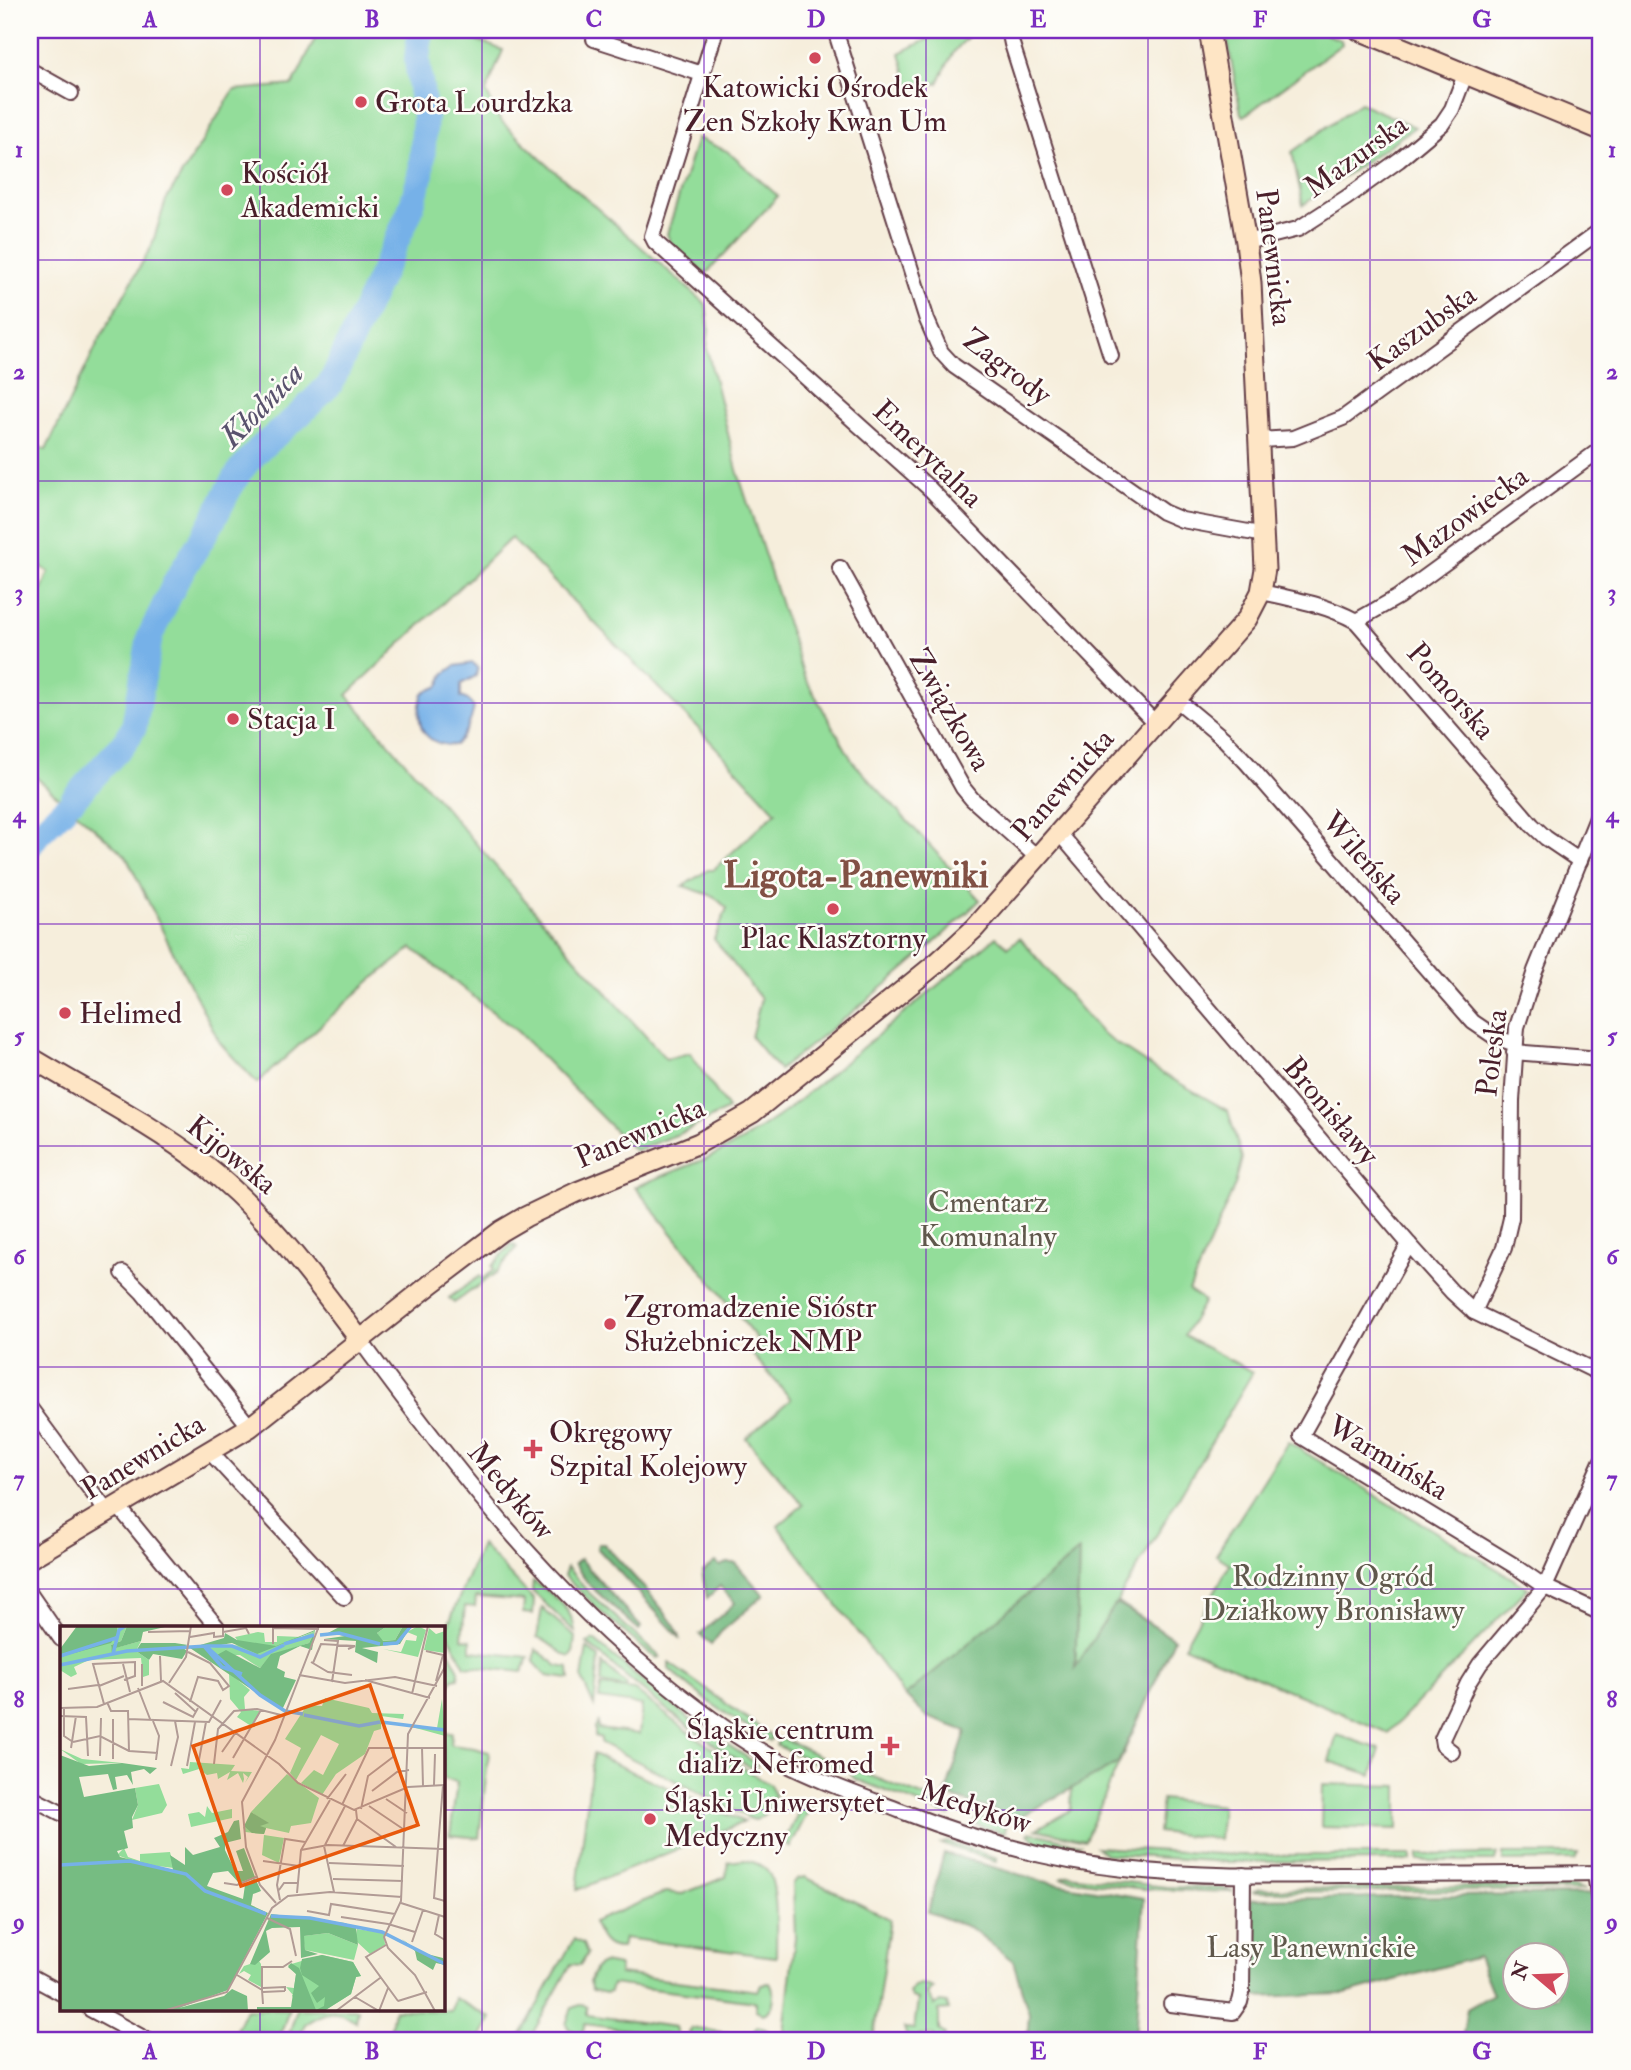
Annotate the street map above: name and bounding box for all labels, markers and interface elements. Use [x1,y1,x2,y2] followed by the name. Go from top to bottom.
[142,5,158,34] text: A
[364,5,380,34] text: B
[586,5,602,34] text: C
[807,5,825,34] text: D
[1030,5,1047,34] text: E
[1253,5,1268,34] text: F
[1472,5,1492,34] text: G
[807,50,823,66] marker: Katowicki Ośrodek Zen Szkoły Kwan Um
[683,69,947,140] place label: Katowicki Ośrodek Zen Szkoły Kwan Um
[375,84,573,121] place label: Grota Lourdzka
[353,94,369,110] marker: Grota Lourdzka
[1297,106,1416,206] street label: Mazurska
[15,135,23,164] text: 1
[1608,135,1616,164] text: 1
[240,155,379,226] place label: Kościół Akademicki
[219,182,235,198] marker: Kościół Akademicki
[1247,187,1301,328] street label: Panewnicka
[1361,276,1484,380] street label: Kaszubska
[955,321,1060,414] street label: Zagrody
[210,354,312,458] water label: Kłodnica
[13,357,25,386] text: 2
[1606,357,1618,386] text: 2
[865,392,991,516] street label: Emerytalna
[1395,457,1536,574] street label: Mazowiecka
[15,578,23,607] text: 3
[1608,578,1616,607] text: 3
[1399,635,1504,748] street label: Pomorska
[900,643,1000,778] street label: Związkowa
[247,701,336,738] place label: Stacja I
[225,711,241,727] marker: Stacja I
[1004,720,1122,849] street label: Panewnicka
[12,800,27,829] text: 4
[1605,800,1620,829] text: 4
[1313,803,1415,912] street label: Wileńska
[723,852,989,899] district label: Ligota-Panewniki
[825,901,841,917] marker: Plac Klasztorny
[740,920,926,957] place label: Plac Klasztorny
[79,995,182,1032] place label: Helimed
[57,1005,73,1021] marker: Helimed
[1468,1007,1516,1099] street label: Poleska
[14,1021,25,1050] text: 5
[1607,1021,1618,1050] text: 5
[1275,1049,1387,1173] street label: Bronisławy
[569,1089,711,1177] street label: Panewnicka
[179,1107,285,1203] street label: Kijowska
[919,1184,1057,1255] park label: Cmentarz Komunalny
[13,1242,27,1271] text: 6
[1606,1242,1620,1271] text: 6
[624,1289,876,1360] place label: Zgromadzenie Sióstr Służebniczek NMP
[602,1316,618,1332] marker: Zgromadzenie Sióstr Służebniczek NMP
[75,1405,212,1508] street label: Panewnicka
[1320,1407,1456,1509] street label: Warmińska
[549,1414,748,1485] place label: Okręgowy Szpital Kolejowy
[460,1435,563,1548] street label: Medyków
[523,1439,543,1459] marker: Okręgowy Szpital Kolejowy
[14,1464,25,1493] text: 7
[1607,1464,1618,1493] text: 7
[1201,1558,1465,1629] park label: Rodzinny Ogród Działkowy Bronisławy
[60,1626,444,2010] inset map
[14,1685,25,1714] text: 8
[1607,1685,1618,1714] text: 8
[678,1711,874,1782] place label: Śląskie centrum dializ Nefromed
[880,1736,900,1756] marker: Śląskie centrum dializ Nefromed
[914,1772,1036,1843] street label: Medyków
[664,1784,885,1855] place label: Śląski Uniwersytet Medyczny
[642,1811,658,1827] marker: Śląski Uniwersytet Medyczny
[11,1907,25,1936] text: 9
[1604,1907,1618,1936] text: 9
[1206,1929,1416,1966] park label: Lasy Panewnickie
[1502,1940,1572,2010] north arrow
[1506,1958,1535,1984] text: N
[142,2037,158,2066] text: A
[364,2037,380,2066] text: B
[586,2037,602,2066] text: C
[807,2037,825,2066] text: D
[1030,2037,1047,2066] text: E
[1253,2037,1268,2066] text: F
[1472,2037,1492,2066] text: G

